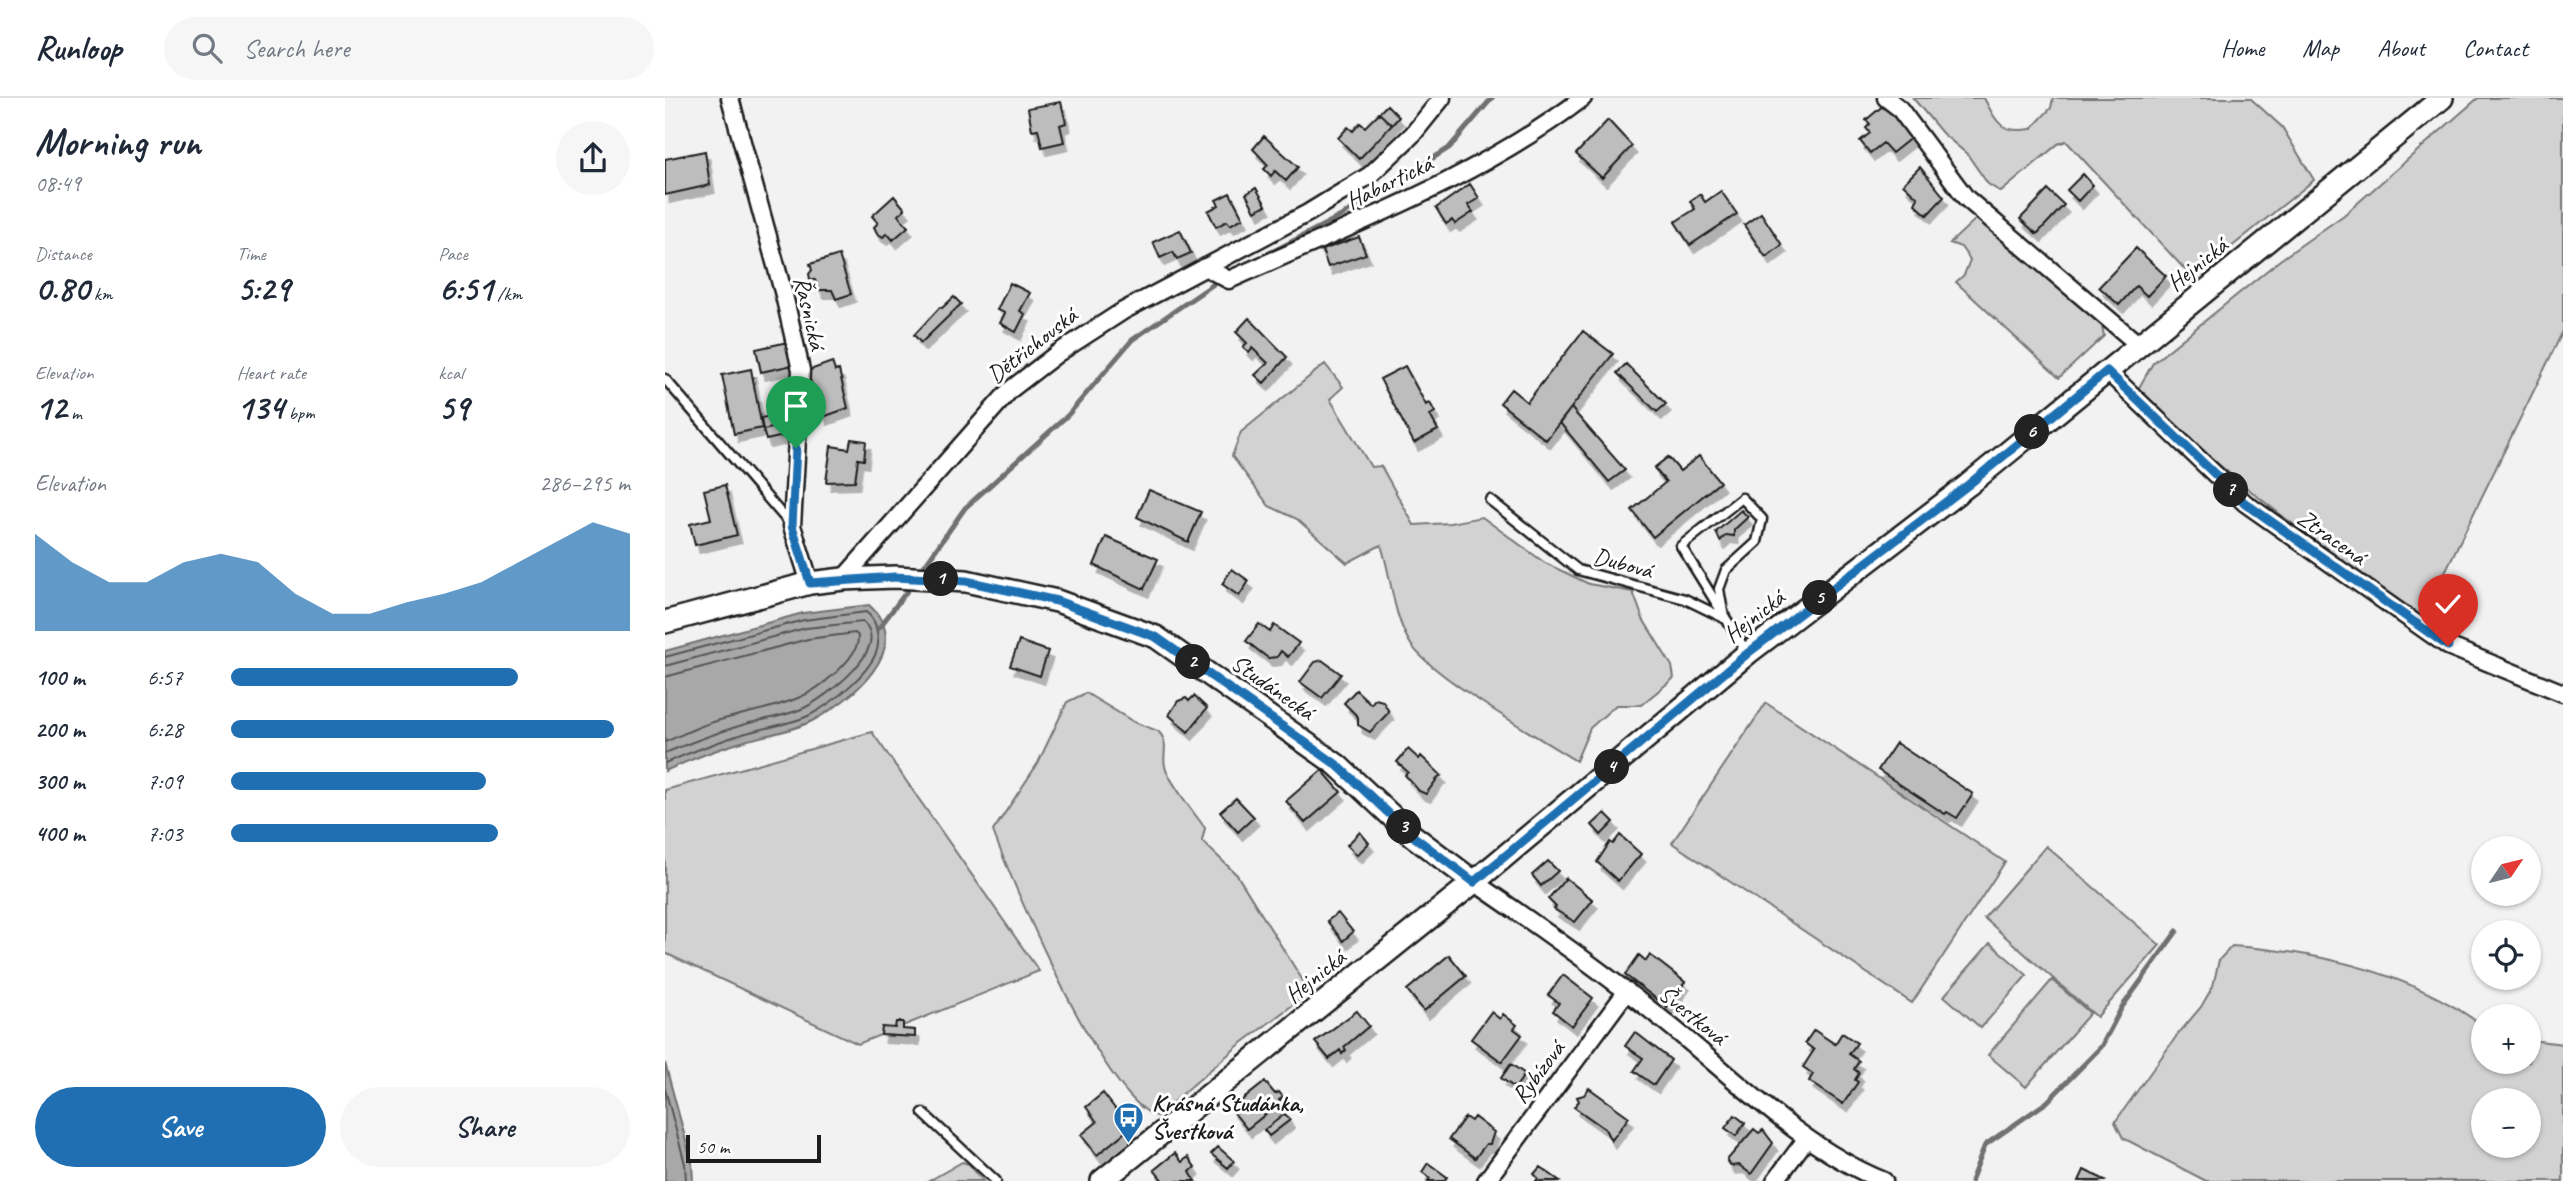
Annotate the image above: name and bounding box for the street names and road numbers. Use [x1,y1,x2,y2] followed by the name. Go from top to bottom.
[1341,147,1440,216] street label: Habartická
[2160,229,2235,298] street label: Hejnická
[787,274,834,355] street label: Řasnická
[981,299,1085,389] street label: Dětřichovská
[2292,503,2374,573] street label: Ztracená
[1590,541,1658,586] street label: Dubová
[1717,581,1793,649] street label: Hejnická
[1225,647,1323,728] street label: Studánecká
[1278,941,1353,1010] street label: Hejnická
[1653,978,1735,1053] street label: Švestková
[1505,1033,1573,1109] street label: Rybízová

